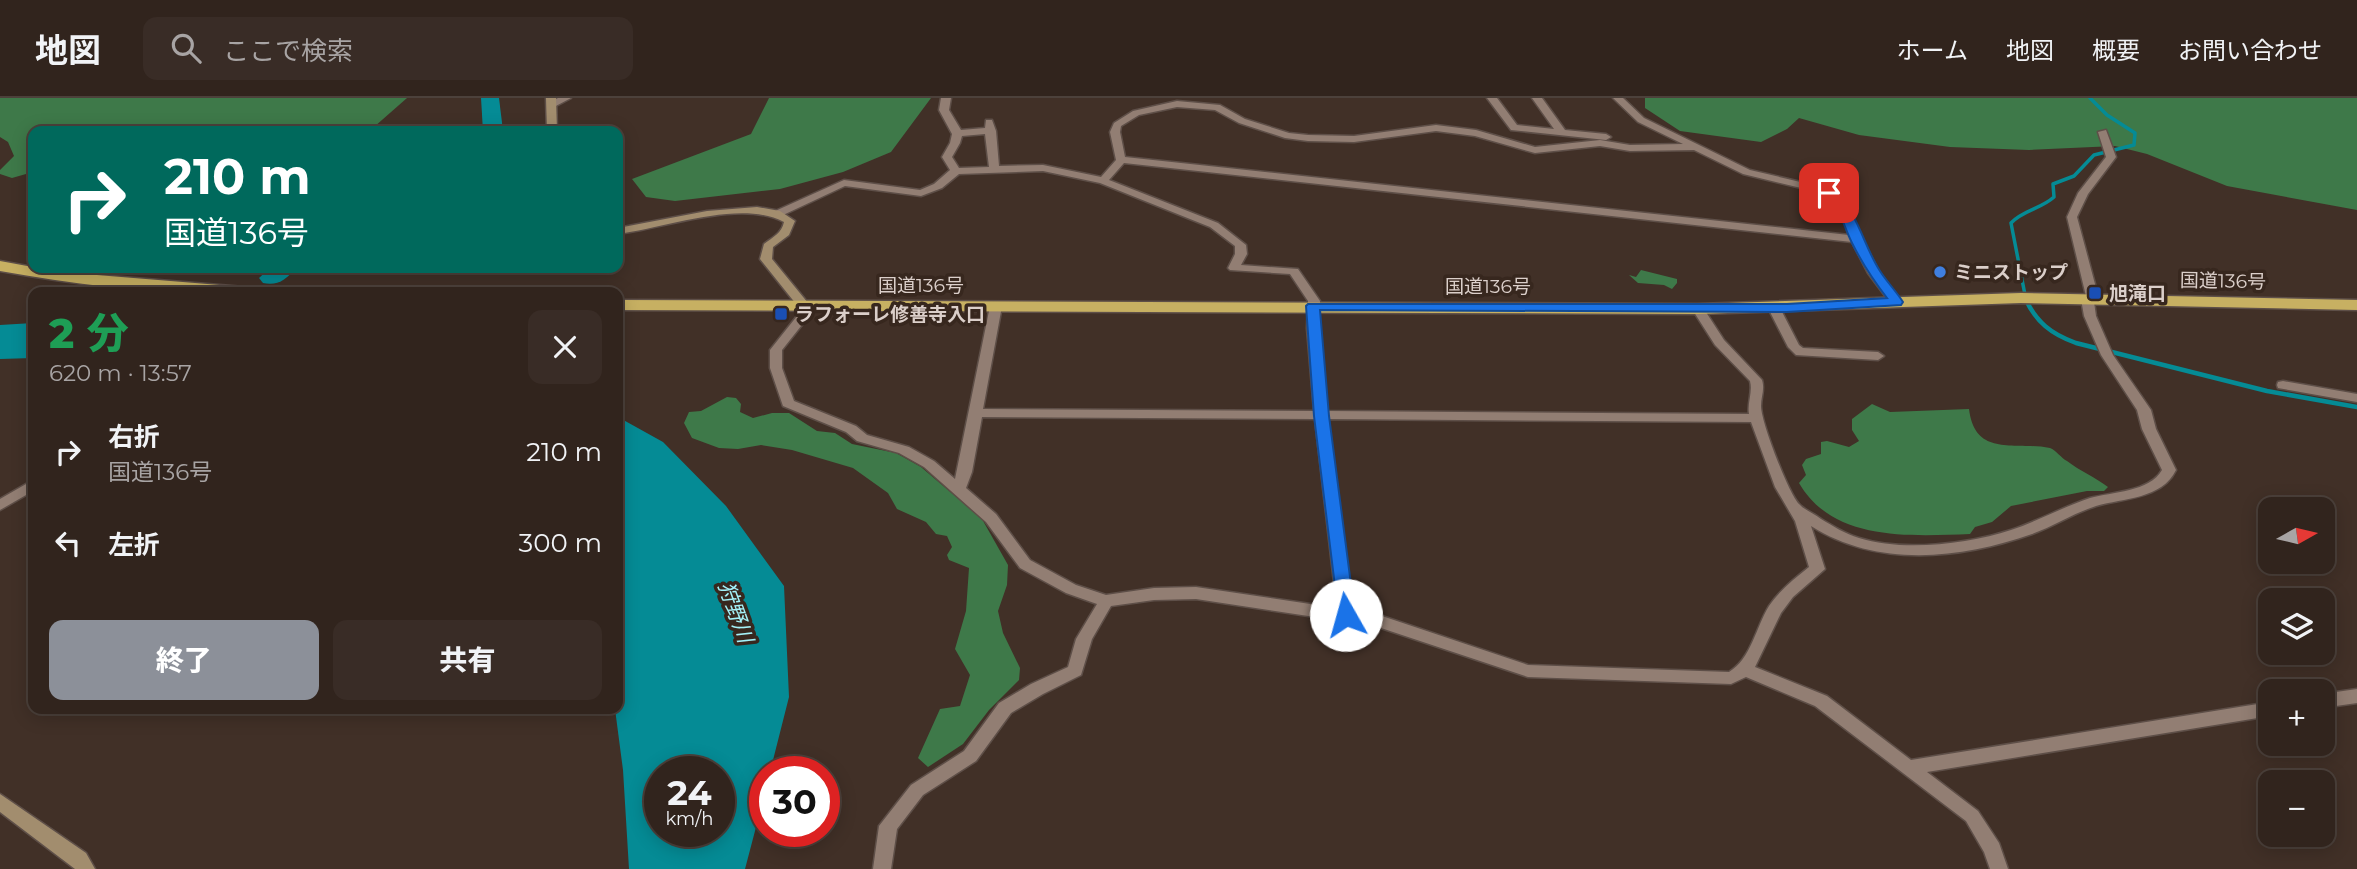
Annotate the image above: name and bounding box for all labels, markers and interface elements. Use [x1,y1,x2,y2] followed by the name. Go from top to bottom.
[143,17,633,80] search box
[167,29,205,67] icon: search
[35,30,101,70] text: 地図
[223,35,353,67] text: ここで検索
[1897,36,1968,65] text: ホーム
[2006,36,2054,65] text: 地図
[2092,36,2140,65] text: 概要
[2178,36,2322,65] text: お問い合わせ
[164,147,311,206] text: 210 m
[49,154,140,245] icon: right
[1799,163,1859,223] pin
[1810,174,1848,212] icon: arrive
[164,213,309,252] text: 国道136号
[1954,261,2068,284] place label: ミニストップ
[1932,264,1948,280] marker: ミニストップ
[2180,269,2266,293] street label: 国道136号
[878,274,964,297] street label: 国道136号
[1445,275,1531,298] street label: 国道136号
[2109,282,2166,305] place label: 旭滝口
[2087,285,2103,301] marker: 旭滝口
[795,303,985,326] place label: ラフォーレ修善寺入口
[773,306,789,322] marker: ラフォーレ修善寺入口
[49,307,128,359] text: 2 分
[528,310,602,384] button: close
[49,359,192,387] text: 620 m · 13:57
[108,421,160,453] text: 右折
[49,433,87,471] icon: right
[526,436,602,468] text: 210 m
[108,458,212,486] text: 国道136号
[2258,497,2334,574] north arrow
[2258,497,2335,847] map controls
[49,524,87,562] icon: left
[519,527,602,559] text: 300 m
[108,529,160,561] text: 左折
[713,578,759,648] water label: 狩野川
[1309,578,1383,652] position arrow
[2258,588,2335,665] button: layers
[49,620,319,700] button: 終了
[333,620,602,700] button: 共有
[2258,679,2335,756] button: +
[749,756,840,847] speed limit sign: 30
[2258,770,2335,847] button: −
[667,771,712,814] text: 24
[665,808,714,830] text: km/h

